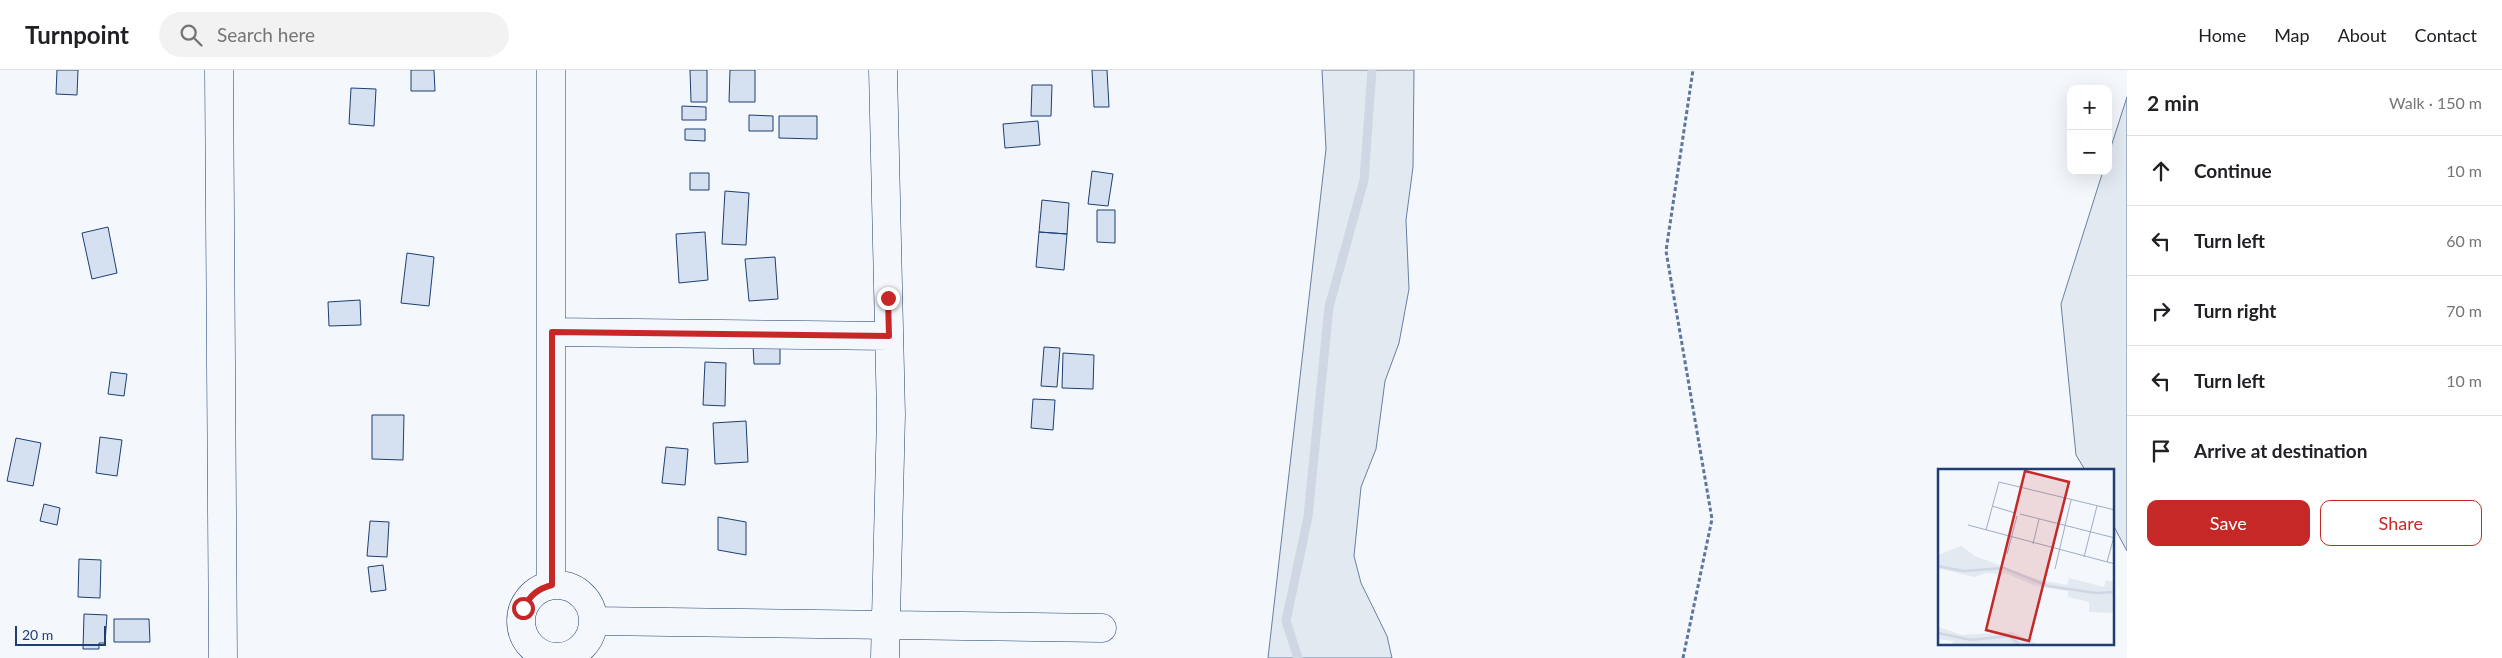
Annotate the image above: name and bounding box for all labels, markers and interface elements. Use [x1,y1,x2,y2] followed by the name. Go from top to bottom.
[159,12,509,57] search box
[25,20,129,49] text: Turnpoint
[177,21,205,49] icon: search
[217,23,315,46] text: Search here
[2198,24,2246,46] text: Home
[2274,24,2310,46] text: Map
[2338,24,2387,46] text: About
[2415,24,2477,46] text: Contact
[2067,85,2112,175] map controls
[2067,85,2112,130] button: +
[2147,90,2199,115] text: 2 min
[2389,93,2482,112] text: Walk · 150 m
[2067,130,2112,175] button: −
[2147,157,2175,185] icon: ahead
[2194,159,2272,182] text: Continue
[2446,161,2482,180] text: 10 m
[2147,227,2175,255] icon: left
[2194,229,2265,252] text: Turn left
[2446,231,2482,250] text: 60 m
[877,287,900,310] route end
[2147,297,2175,325] icon: right
[2194,299,2276,322] text: Turn right
[2446,301,2482,320] text: 70 m
[2147,367,2175,395] icon: left
[2194,369,2265,392] text: Turn left
[2446,371,2482,390] text: 10 m
[2147,437,2175,465] icon: arrive
[2194,439,2367,462] text: Arrive at destination
[1938,469,2114,646] inset map
[2147,500,2310,546] button: Save
[2320,500,2482,546] button: Share
[512,597,535,620] route start
[15,623,106,646] scale bar
[22,626,53,643] text: 20 m

